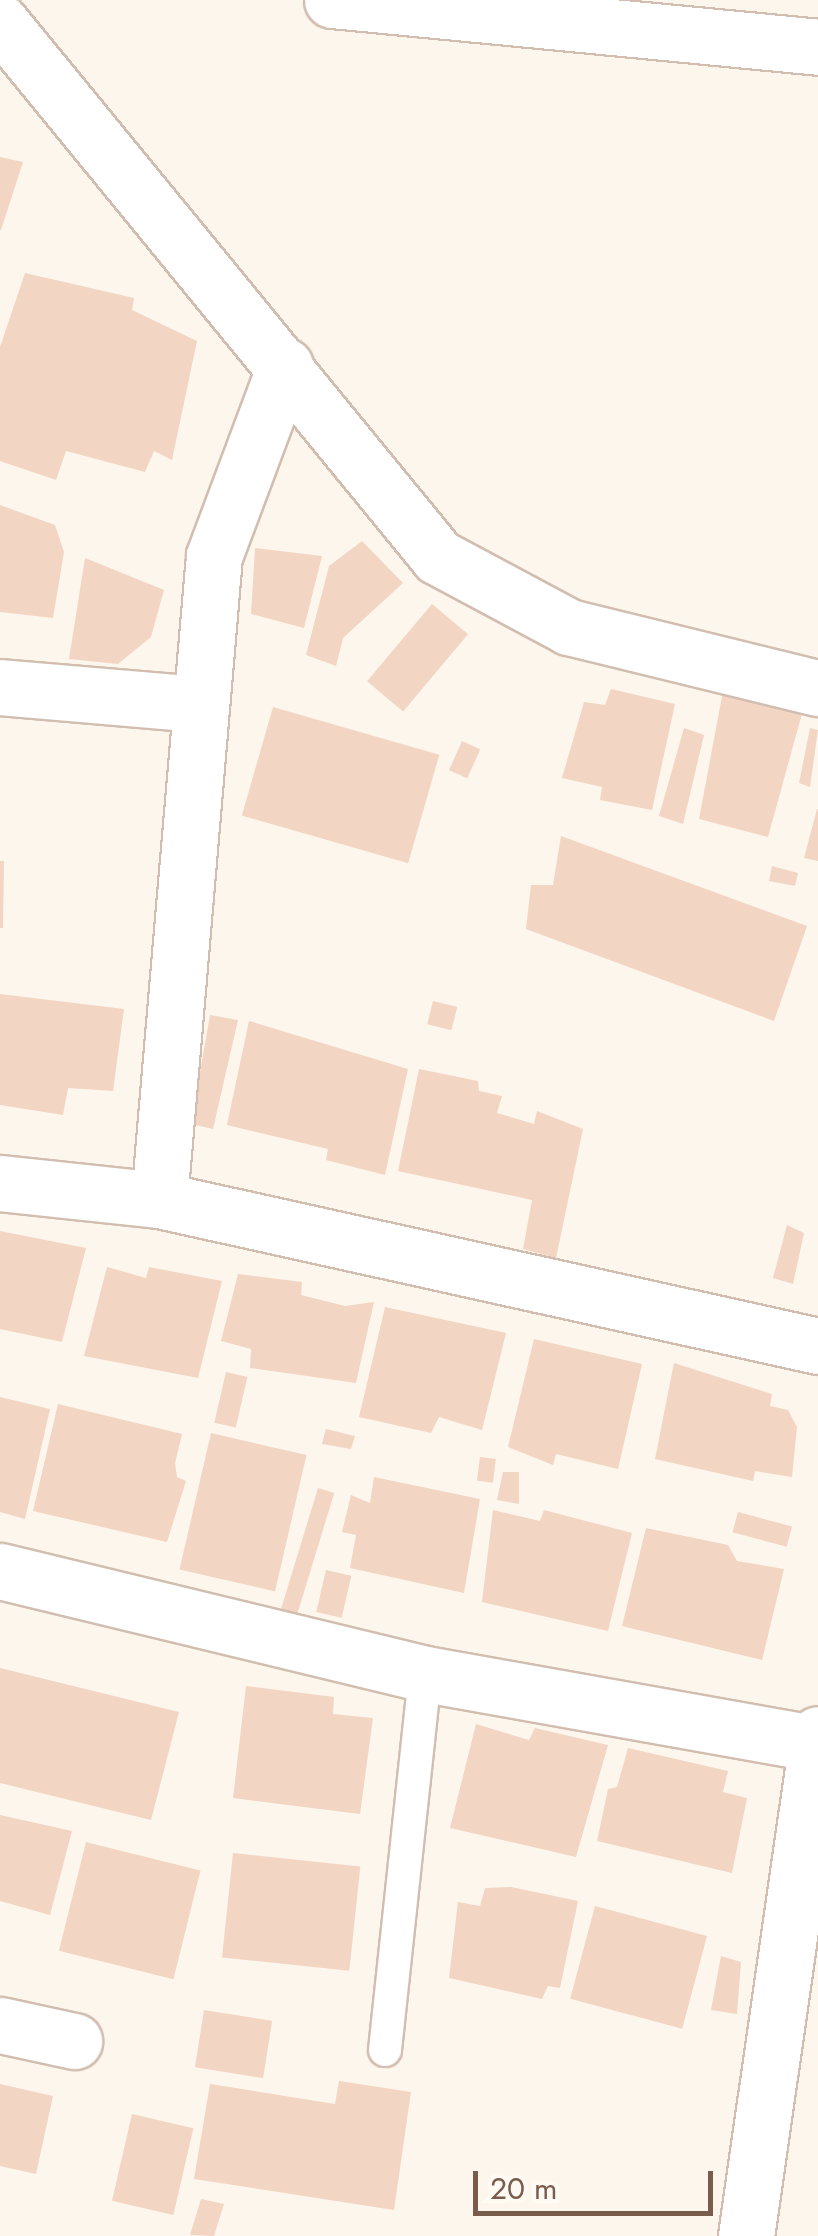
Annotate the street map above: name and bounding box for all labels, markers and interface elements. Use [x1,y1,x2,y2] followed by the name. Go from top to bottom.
[478,2151,718,2213] scale bar
[490,2167,557,2210] text: 20 m

